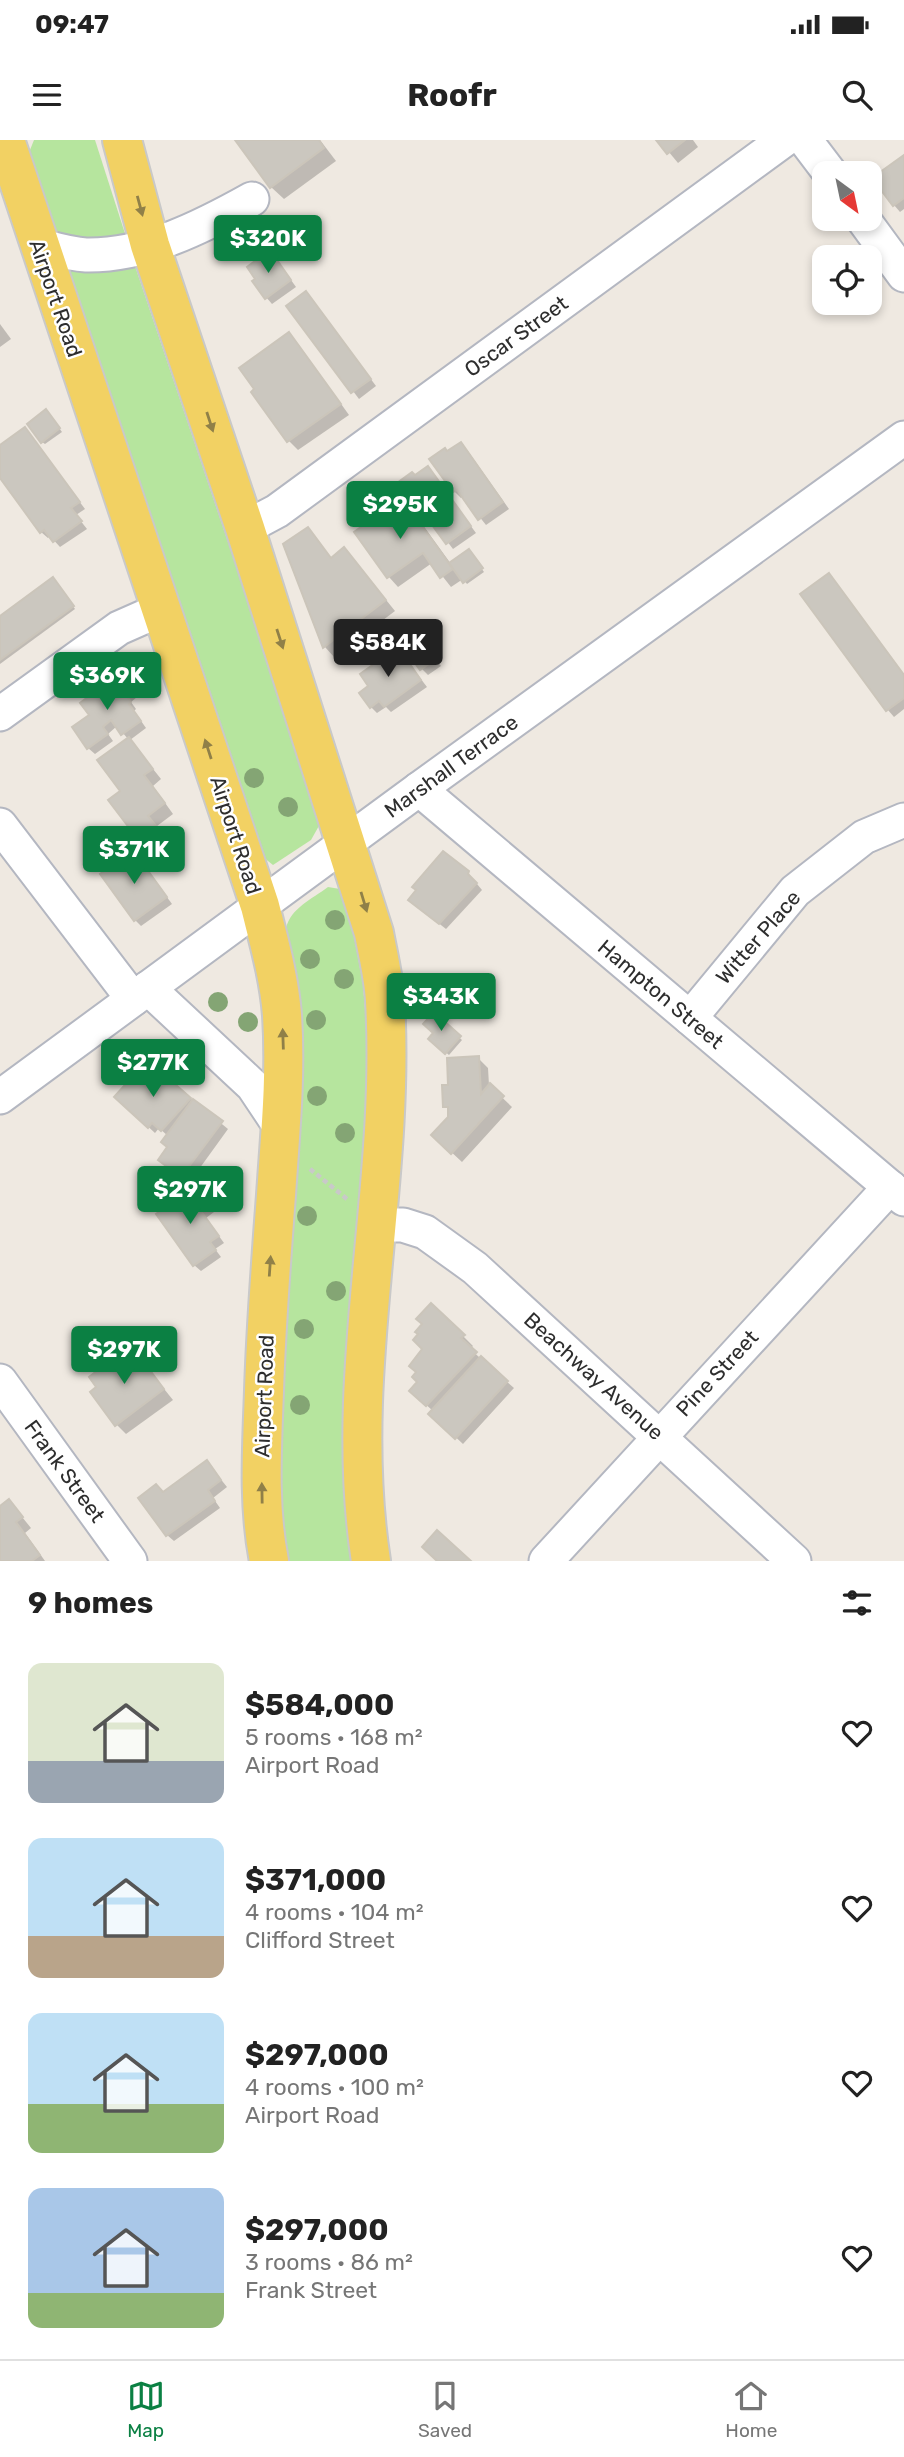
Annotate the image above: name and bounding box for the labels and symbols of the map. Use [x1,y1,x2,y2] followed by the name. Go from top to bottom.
[812,161,882,231] north arrow
[135,196,145,217] one-way arrow
[219,216,317,275] pin: $320K
[24,236,88,360] street label: Airport Road
[460,290,572,382] street label: Oscar Street
[205,412,216,433] one-way arrow
[351,482,449,541] pin: $295K
[339,620,437,679] pin: $584K
[276,628,286,649] one-way arrow
[58,652,156,712] pin: $369K
[379,709,523,823] street label: Marshall Terrace
[202,738,213,759] one-way arrow
[205,773,267,897] street label: Airport Road
[85,826,183,886] pin: $371K
[710,885,806,989] street label: Witter Place
[359,892,370,913] one-way arrow
[593,934,729,1054] street label: Hampton Street
[392,974,490,1033] pin: $343K
[277,1028,288,1050] one-way arrow
[104,1040,202,1099] pin: $277K
[141,1166,239,1226] pin: $297K
[265,1255,276,1277] one-way arrow
[519,1307,669,1445] street label: Beachway Avenue
[671,1325,763,1421] street label: Pine Street
[75,1326,173,1386] pin: $297K
[249,1334,279,1458] street label: Airport Road
[19,1415,111,1527] street label: Frank Street
[256,1482,268,1504] one-way arrow

